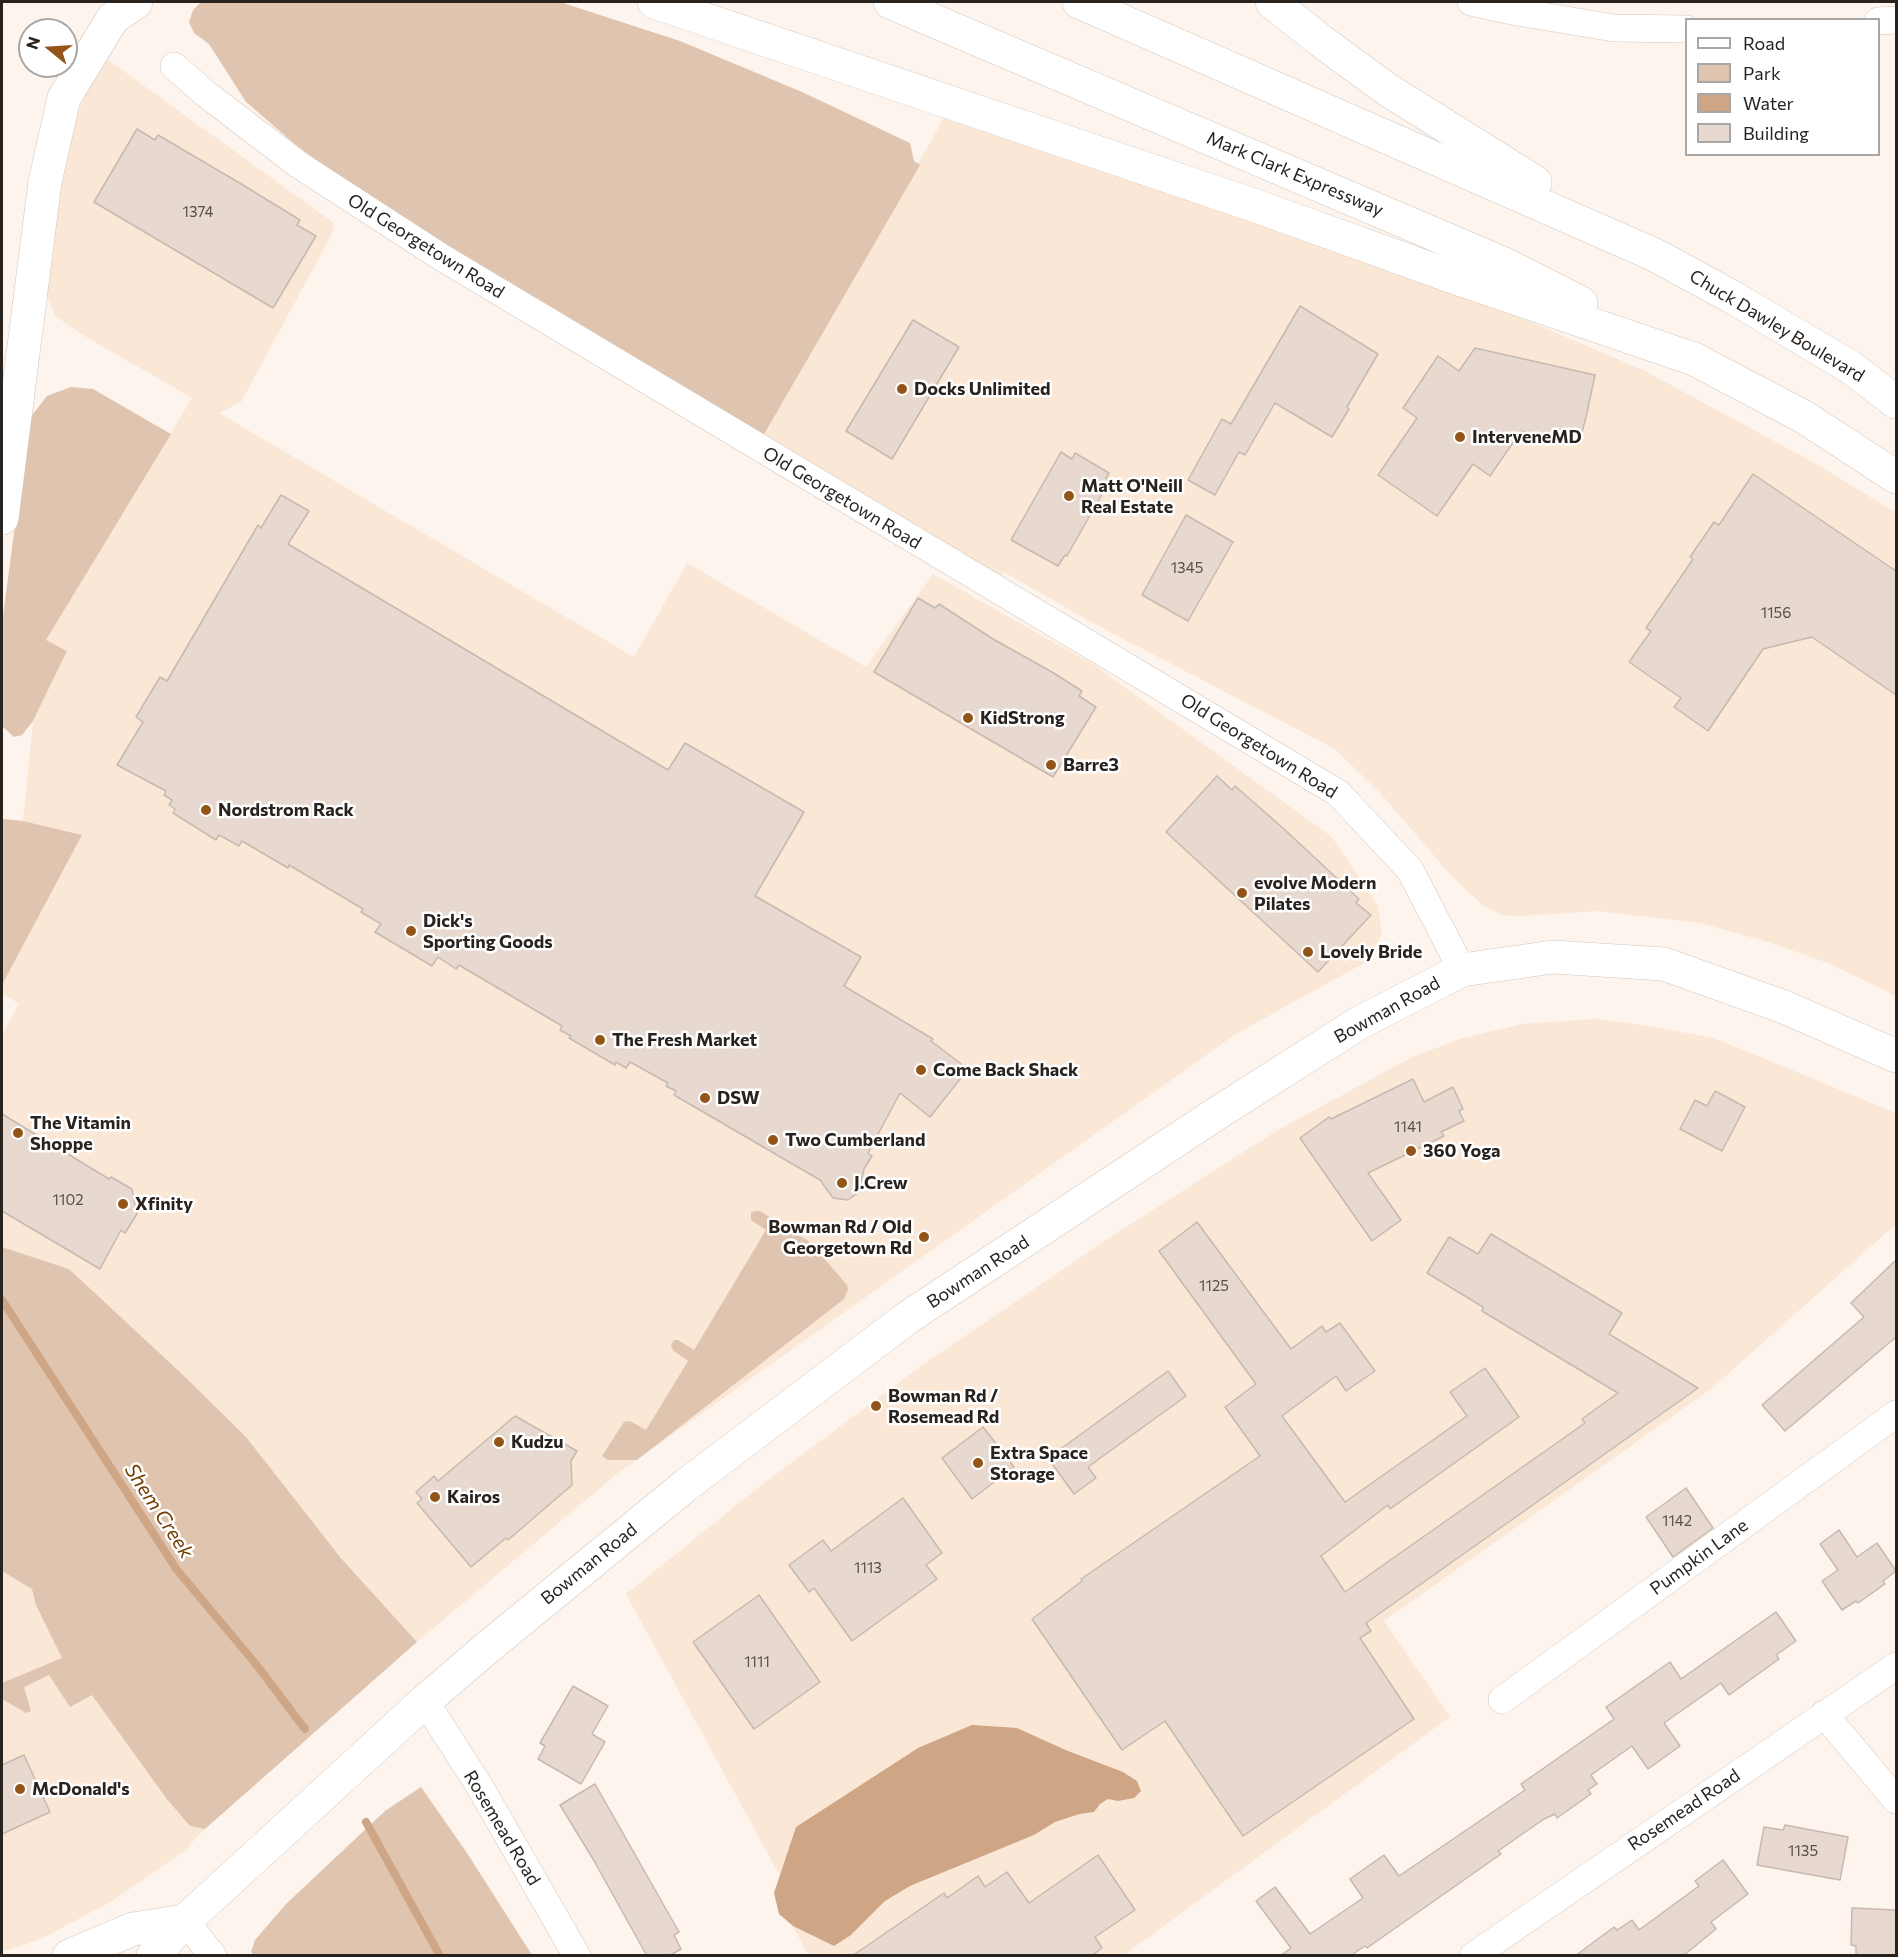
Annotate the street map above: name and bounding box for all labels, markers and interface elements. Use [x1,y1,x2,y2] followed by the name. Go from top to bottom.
[18,18,78,78] north arrow
[1685,18,1880,156] legend
[1743,32,1785,54] text: Road
[21,34,43,52] text: N
[1743,62,1781,84] text: Park
[1743,92,1794,114] text: Water
[1743,122,1809,144] text: Building
[1203,127,1387,221] street label: Mark Clark Expressway
[344,189,508,303] street label: Old Georgetown Road
[183,203,213,221] house number: 1374
[1686,265,1868,387] street label: Chuck Dawley Boulevard
[914,378,1051,400] place label: Docks Unlimited
[895,382,909,396] marker: Docks Unlimited
[1472,426,1582,448] place label: InterveneMD
[1453,430,1467,444] marker: InterveneMD
[759,442,925,554] street label: Old Georgetown Road
[1081,475,1183,518] place label: Matt O'Neill Real Estate
[1062,489,1076,503] marker: Matt O'Neill Real Estate
[1171,559,1203,577] house number: 1345
[1761,604,1791,622] house number: 1156
[1177,689,1341,803] street label: Old Georgetown Road
[980,707,1065,729] place label: KidStrong
[961,711,975,725] marker: KidStrong
[1063,754,1119,776] place label: Barre3
[1044,758,1058,772] marker: Barre3
[218,799,354,821] place label: Nordstrom Rack
[199,803,213,817] marker: Nordstrom Rack
[1254,872,1376,914] place label: evolve Modern Pilates
[1235,886,1249,900] marker: evolve Modern Pilates
[423,910,553,952] place label: Dick's Sporting Goods
[404,924,418,938] marker: Dick's Sporting Goods
[1320,941,1422,963] place label: Lovely Bride
[1301,945,1315,959] marker: Lovely Bride
[1330,972,1444,1048] street label: Bowman Road
[612,1029,757,1051] place label: The Fresh Market
[593,1033,607,1047] marker: The Fresh Market
[933,1059,1078,1081] place label: Come Back Shack
[914,1063,928,1077] marker: Come Back Shack
[717,1087,759,1109] place label: DSW
[698,1091,712,1105] marker: DSW
[30,1112,131,1154] place label: The Vitamin Shoppe
[1394,1118,1422,1136] house number: 1141
[11,1126,25,1140] marker: The Vitamin Shoppe
[785,1129,926,1151] place label: Two Cumberland
[766,1133,780,1147] marker: Two Cumberland
[1423,1140,1501,1162] place label: 360 Yoga
[1404,1144,1418,1158] marker: 360 Yoga
[854,1172,908,1194] place label: J.Crew
[835,1176,849,1190] marker: J.Crew
[53,1191,83,1209] house number: 1102
[135,1193,193,1215] place label: Xfinity
[116,1197,130,1211] marker: Xfinity
[768,1216,912,1258] place label: Bowman Rd / Old Georgetown Rd
[917,1230,931,1244] marker: Bowman Rd / Old Georgetown Rd
[923,1231,1033,1313] street label: Bowman Road
[1199,1277,1229,1295] house number: 1125
[888,1385,999,1428] place label: Bowman Rd / Rosemead Rd
[869,1399,883,1413] marker: Bowman Rd / Rosemead Rd
[511,1431,564,1453] place label: Kudzu
[492,1435,506,1449] marker: Kudzu
[990,1442,1088,1484] place label: Extra Space Storage
[971,1456,985,1470] marker: Extra Space Storage
[119,1459,199,1563] water label: Shem Creek
[447,1486,500,1508] place label: Kairos
[428,1490,442,1504] marker: Kairos
[1662,1512,1692,1530] house number: 1142
[1646,1514,1752,1600] street label: Pumpkin Lane
[537,1519,641,1609] street label: Bowman Road
[854,1559,882,1577] house number: 1113
[744,1653,770,1671] house number: 1111
[1624,1765,1744,1855] street label: Rosemead Road
[459,1767,545,1889] street label: Rosemead Road
[32,1778,130,1800] place label: McDonald's
[13,1782,27,1796] marker: McDonald's
[1788,1842,1818,1860] house number: 1135

